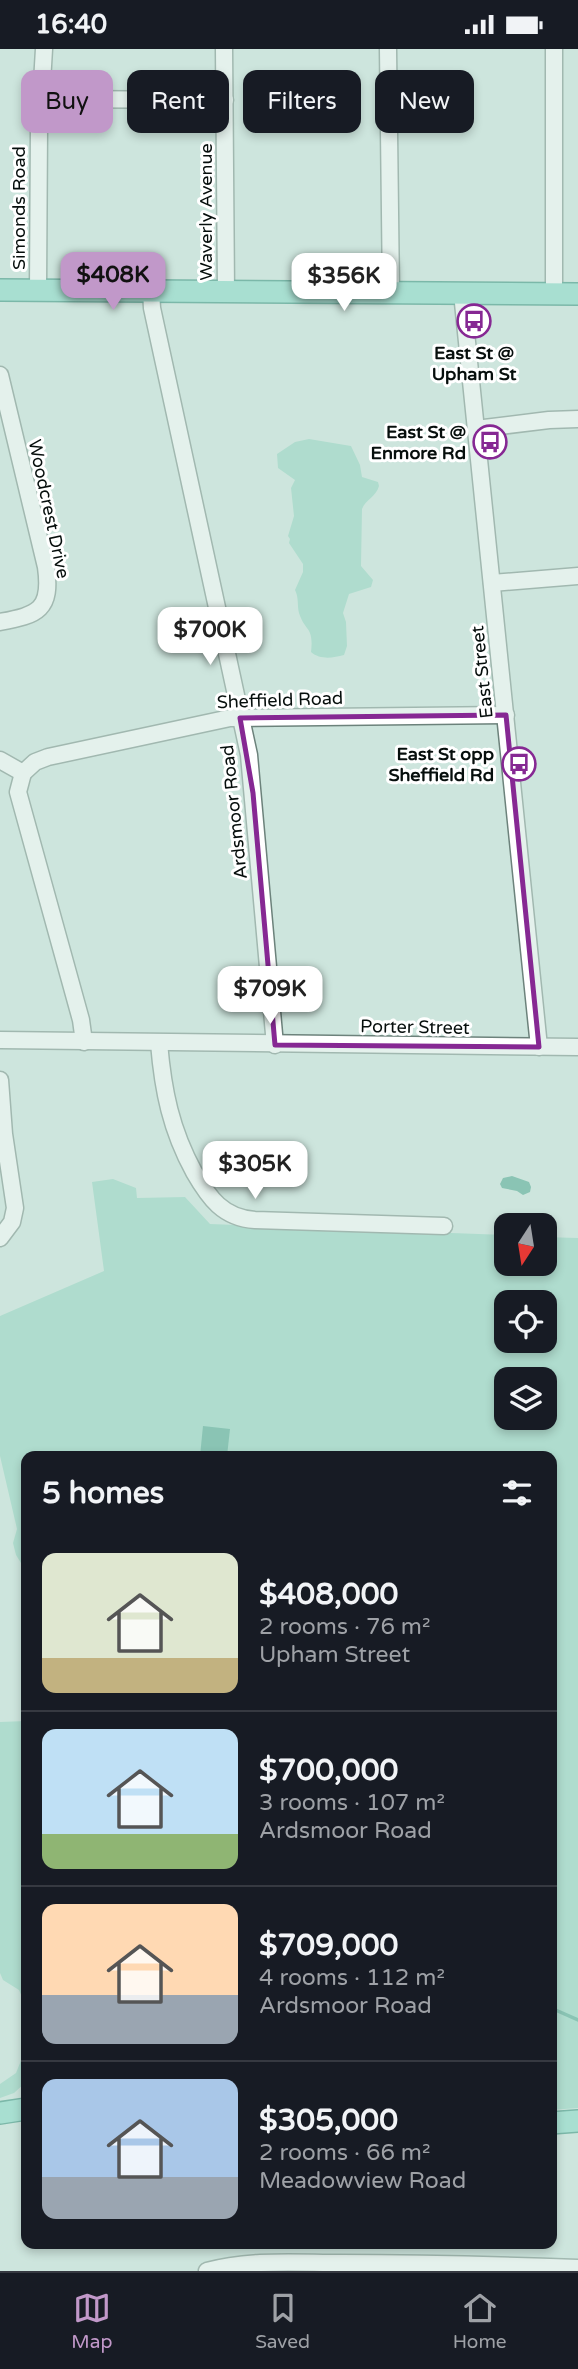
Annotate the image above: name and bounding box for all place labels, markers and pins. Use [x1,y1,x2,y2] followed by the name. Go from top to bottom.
[64,253,162,312] pin: $408K
[295,253,393,313] pin: $356K
[455,302,493,340] bus stop icon: East St @ Upham St
[432,342,516,385] place label: East St @ Upham St
[371,421,466,464] place label: East St @ Enmore Rd
[471,423,509,461] bus stop icon: East St @ Enmore Rd
[161,607,259,667] pin: $700K
[388,743,494,786] place label: East St opp Sheffield Rd
[500,745,538,783] bus stop icon: East St opp Sheffield Rd
[221,967,319,1026] pin: $709K
[206,1141,304,1201] pin: $305K

